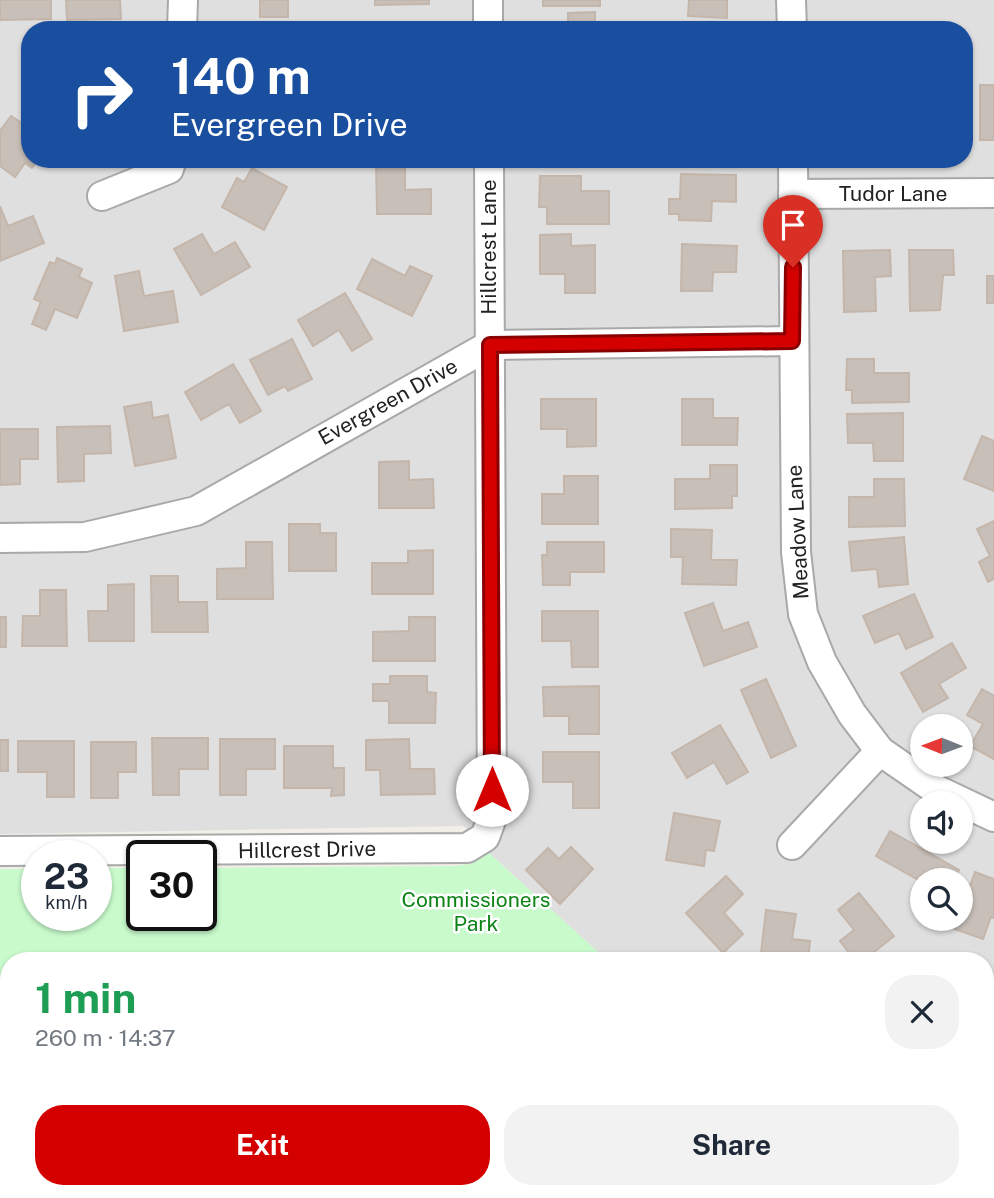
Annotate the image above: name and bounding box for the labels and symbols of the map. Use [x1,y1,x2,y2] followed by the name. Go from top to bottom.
[476,179,501,315] street label: Hillcrest Lane
[839,181,947,206] street label: Tudor Lane
[763,195,823,267] pin
[314,353,462,450] street label: Evergreen Drive
[781,464,814,600] street label: Meadow Lane
[910,714,973,777] north arrow
[455,753,529,827] position arrow
[238,836,376,863] street label: Hillcrest Drive
[126,840,217,931] speed limit sign: 30
[402,887,550,936] park label: Commissioners Park

